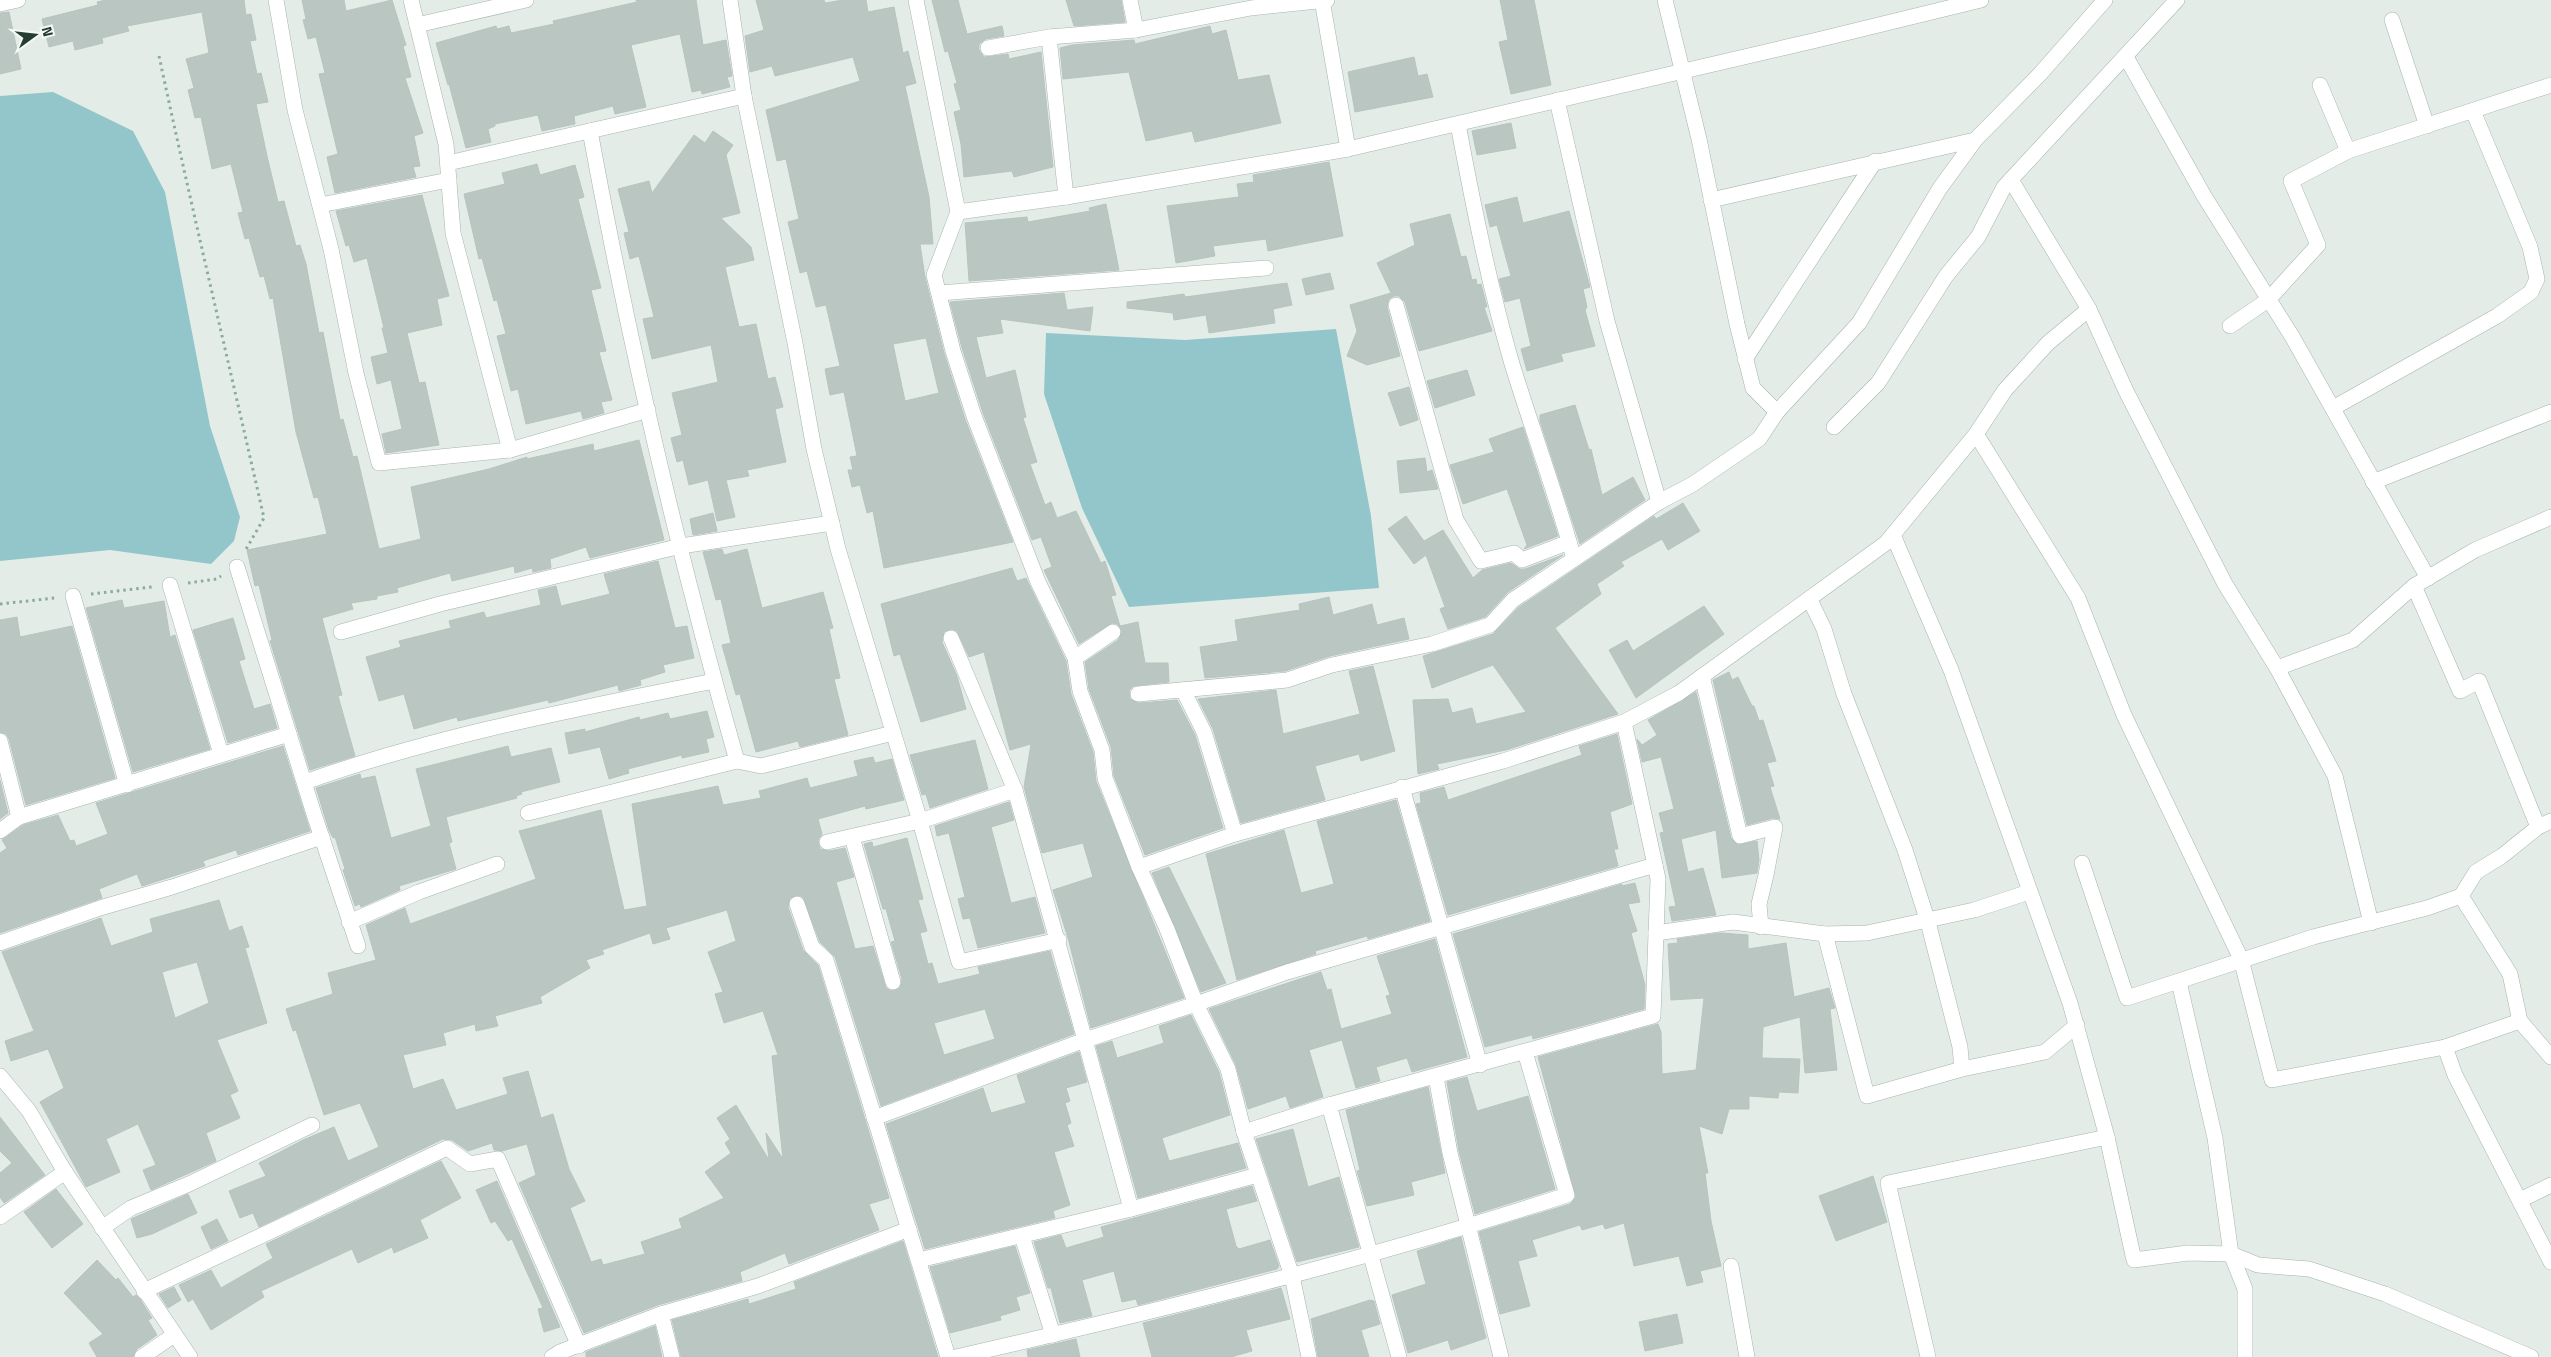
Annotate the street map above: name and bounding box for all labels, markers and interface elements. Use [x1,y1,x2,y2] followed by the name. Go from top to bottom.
[10,10,60,60] north arrow
[37,24,59,39] text: N

